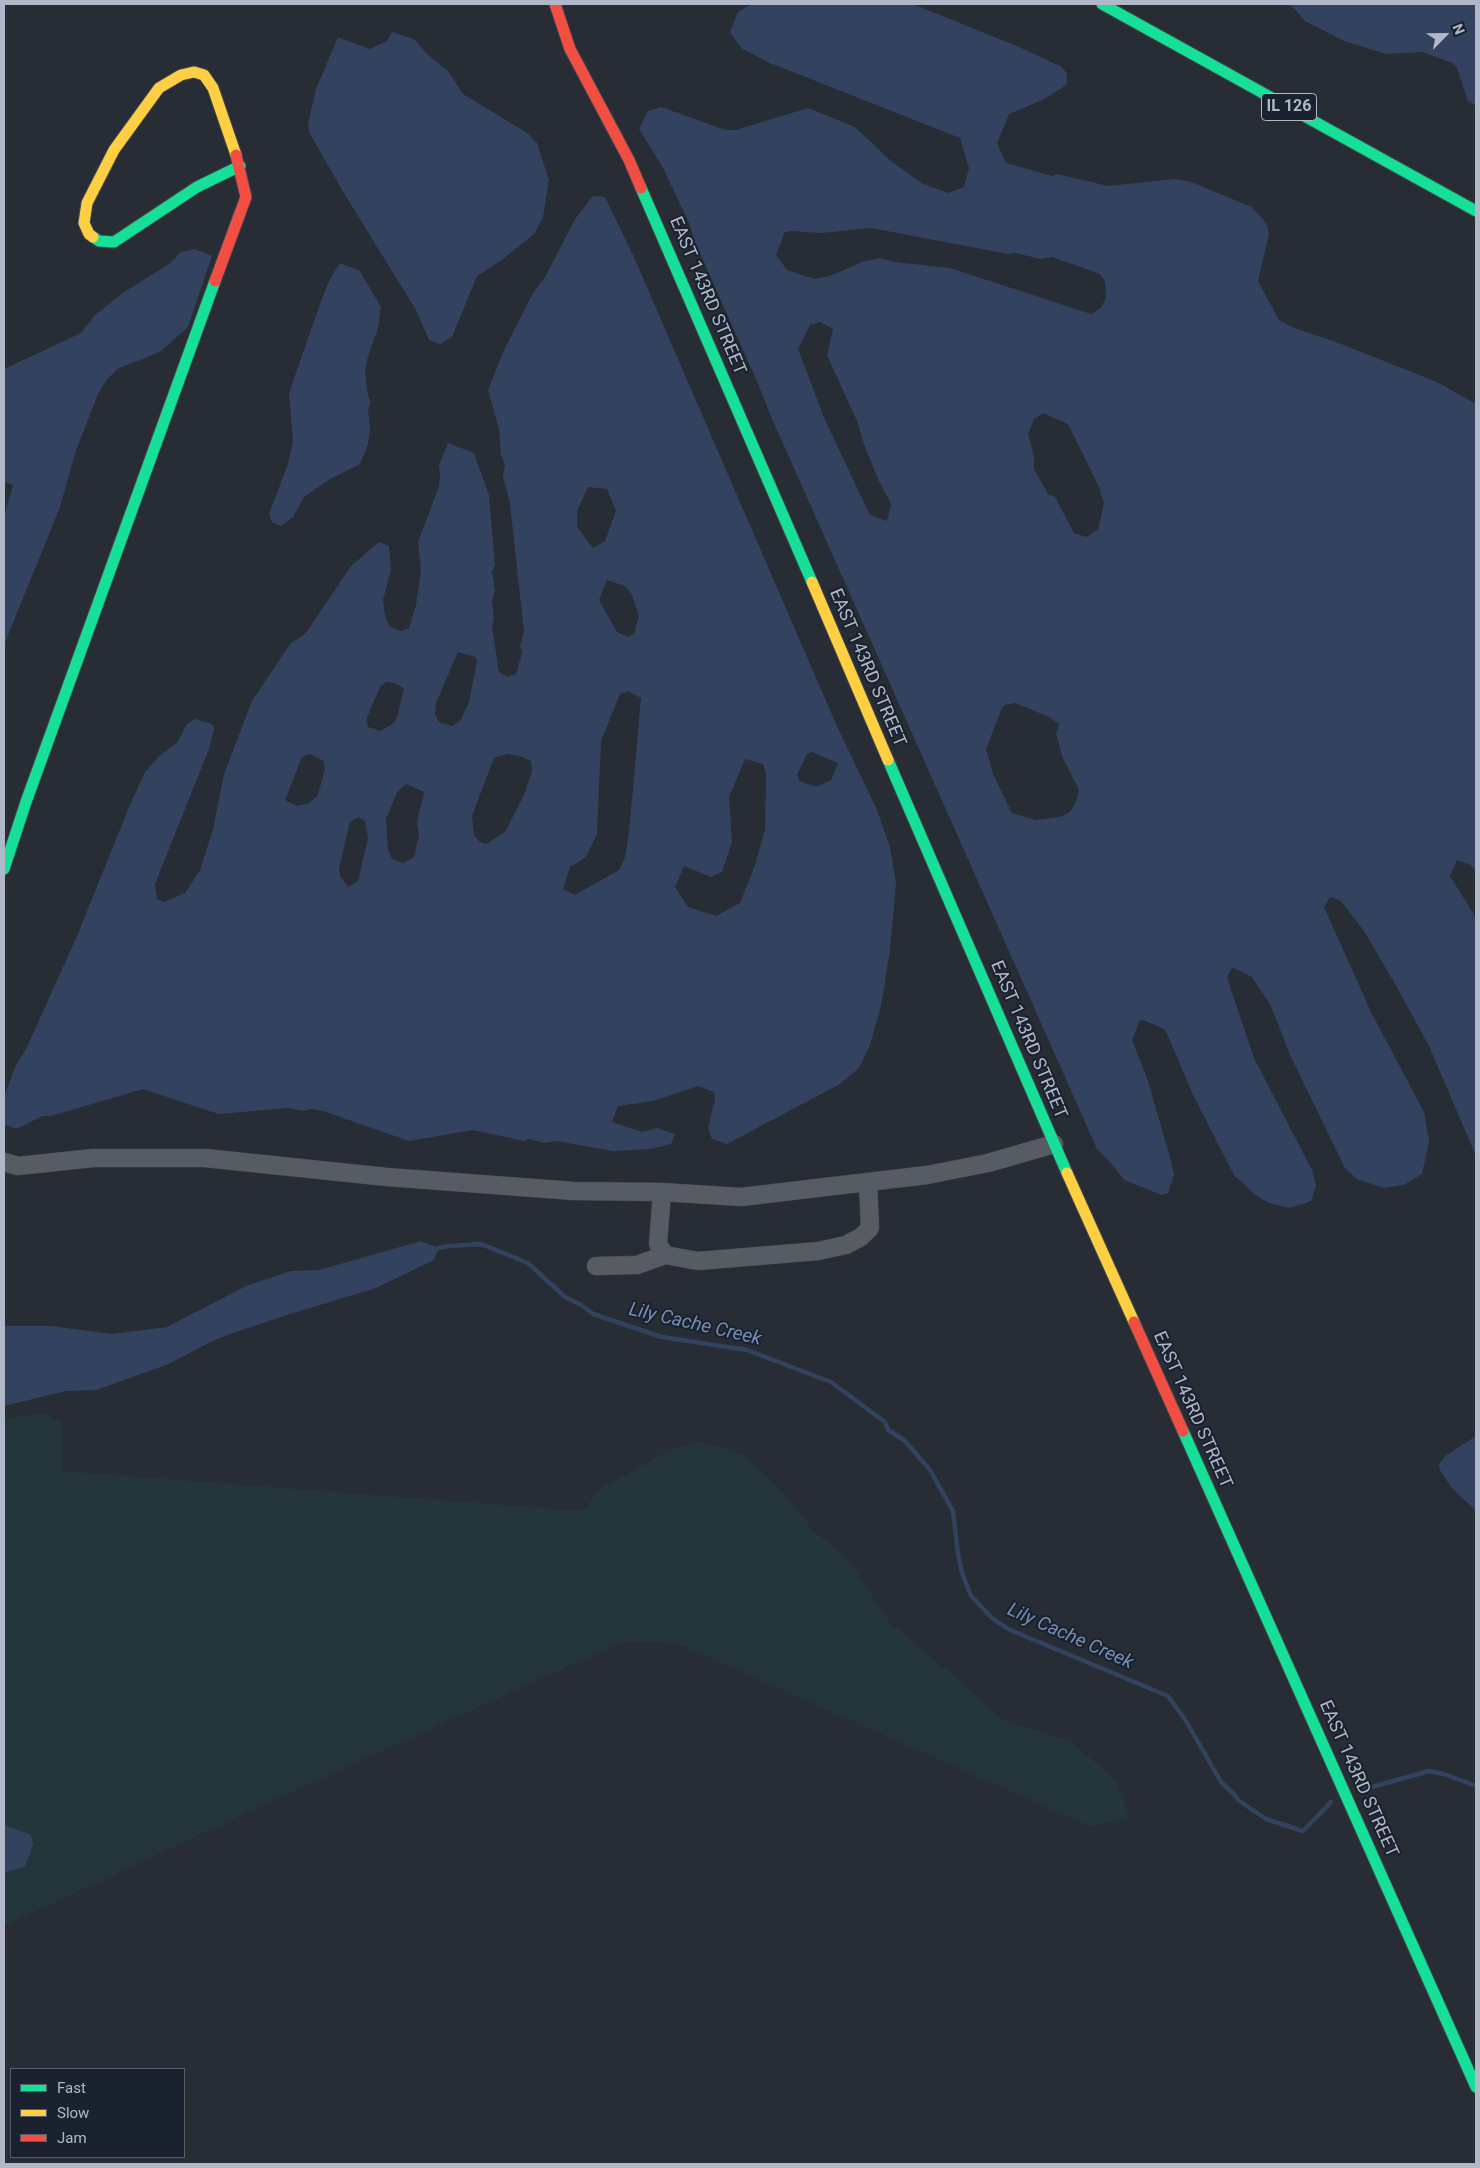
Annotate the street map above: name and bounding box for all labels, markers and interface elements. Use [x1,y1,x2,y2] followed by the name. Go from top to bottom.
[1420,10,1470,60] north arrow
[1450,21,1468,37] text: N
[1262,94,1316,120] road number: IL 126
[664,214,750,378] street label: EAST 143RD STREET
[824,586,910,750] street label: EAST 143RD STREET
[985,958,1071,1122] street label: EAST 143RD STREET
[626,1299,764,1351] water label: Lily Cache Creek
[1148,1328,1236,1492] street label: EAST 143RD STREET
[1003,1599,1137,1675] water label: Lily Cache Creek
[1314,1697,1402,1861] street label: EAST 143RD STREET
[10,2068,185,2158] legend
[57,2079,86,2097] text: Fast
[57,2104,89,2122] text: Slow
[57,2129,87,2147] text: Jam

